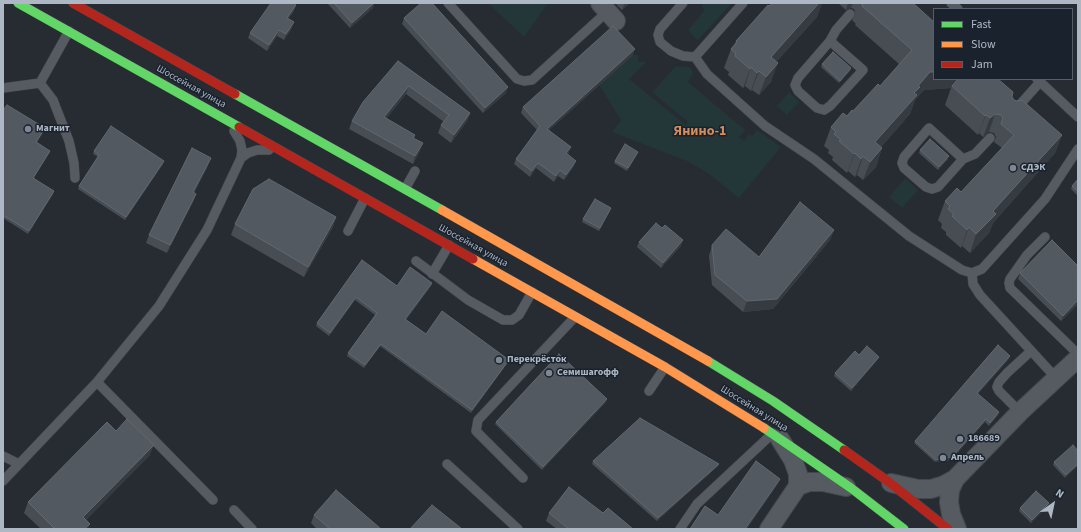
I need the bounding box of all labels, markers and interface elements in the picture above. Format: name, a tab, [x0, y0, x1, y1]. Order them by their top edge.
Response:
legend	[933, 8, 1073, 80]
text: Fast	[971, 16, 991, 33]
text: Slow	[971, 36, 996, 53]
text: Jam	[971, 56, 993, 73]
street label: Шоссейная улица	[154, 63, 228, 111]
place label: Магнит	[36, 123, 70, 135]
marker: Магнит	[23, 124, 33, 134]
district label: Янино-1	[674, 124, 726, 140]
place label: СДЭК	[1021, 162, 1045, 174]
marker: СДЭК	[1008, 163, 1018, 173]
street label: Шоссейная улица	[436, 222, 510, 270]
place label: Перекрёсток	[507, 354, 566, 366]
marker: Перекрёсток	[494, 355, 504, 365]
place label: Семишагофф	[557, 367, 619, 379]
marker: Семишагофф	[544, 368, 554, 378]
street label: Шоссейная улица	[718, 383, 790, 435]
place label: 186689	[968, 433, 1000, 445]
marker: 186689	[955, 434, 965, 444]
place label: Апрель	[951, 452, 984, 464]
marker: Апрель	[938, 453, 948, 463]
north arrow	[1033, 484, 1073, 524]
text: N	[1053, 485, 1067, 502]

